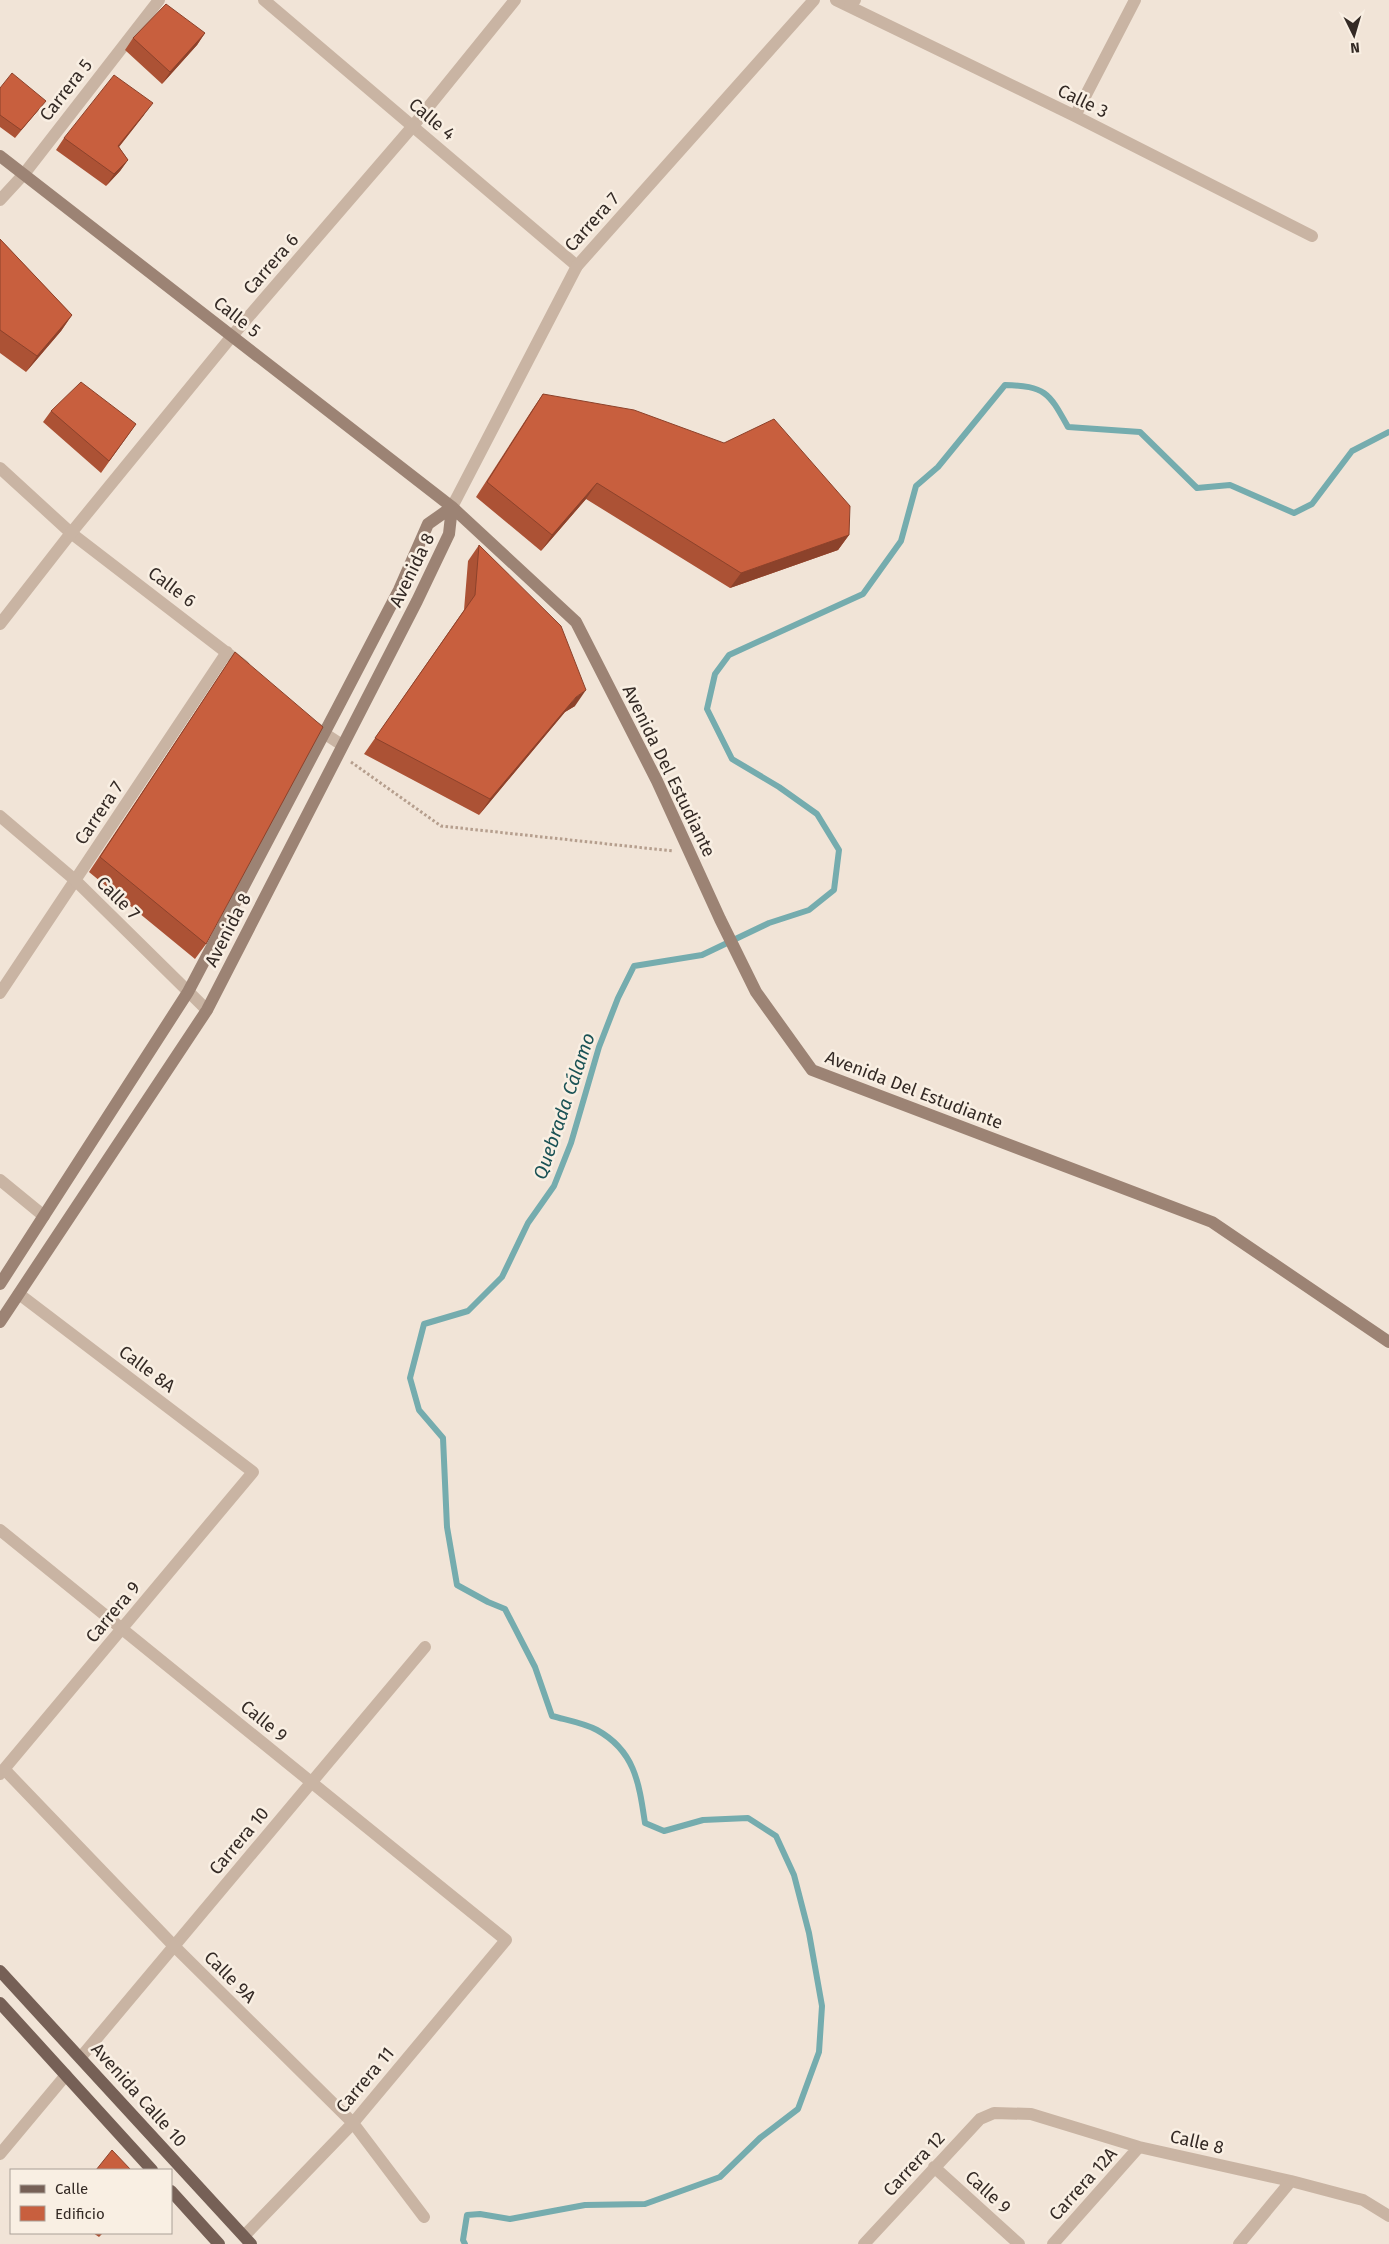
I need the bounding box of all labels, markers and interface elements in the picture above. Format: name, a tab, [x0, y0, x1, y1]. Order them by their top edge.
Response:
north arrow	[1329, 10, 1379, 60]
text: N	[1350, 39, 1360, 56]
street label: Carrera 5	[35, 55, 97, 125]
street label: Calle 3	[1054, 79, 1112, 123]
street label: Calle 4	[404, 93, 460, 145]
street label: Carrera 7	[560, 188, 624, 256]
street label: Carrera 6	[239, 229, 303, 299]
street label: Calle 5	[209, 292, 265, 342]
street label: Avenida 8	[385, 529, 439, 611]
street label: Calle 6	[144, 562, 200, 612]
street label: Avenida Del Estudiante	[618, 681, 720, 861]
street label: Carrera 7	[70, 777, 128, 849]
street label: Calle 7	[92, 872, 144, 924]
street label: Avenida 8	[200, 889, 256, 971]
water label: Quebrada Cálamo	[528, 1030, 600, 1182]
street label: Avenida Del Estudiante	[822, 1046, 1006, 1134]
street label: Calle 8A	[115, 1341, 180, 1398]
street label: Carrera 9	[81, 1577, 145, 1647]
street label: Calle 9	[236, 1695, 292, 1747]
street label: Carrera 10	[204, 1803, 274, 1879]
street label: Calle 9A	[200, 1947, 261, 2008]
street label: Avenida Calle 10	[87, 2038, 191, 2152]
street label: Carrera 11	[331, 2043, 399, 2117]
street label: Calle 8	[1168, 2125, 1226, 2159]
street label: Carrera 12	[879, 2127, 950, 2201]
street label: Carrera 12A	[1044, 2142, 1122, 2225]
street label: Calle 9	[961, 2166, 1015, 2218]
legend	[10, 2169, 172, 2234]
text: Calle	[55, 2180, 88, 2198]
text: Edificio	[55, 2205, 105, 2223]

